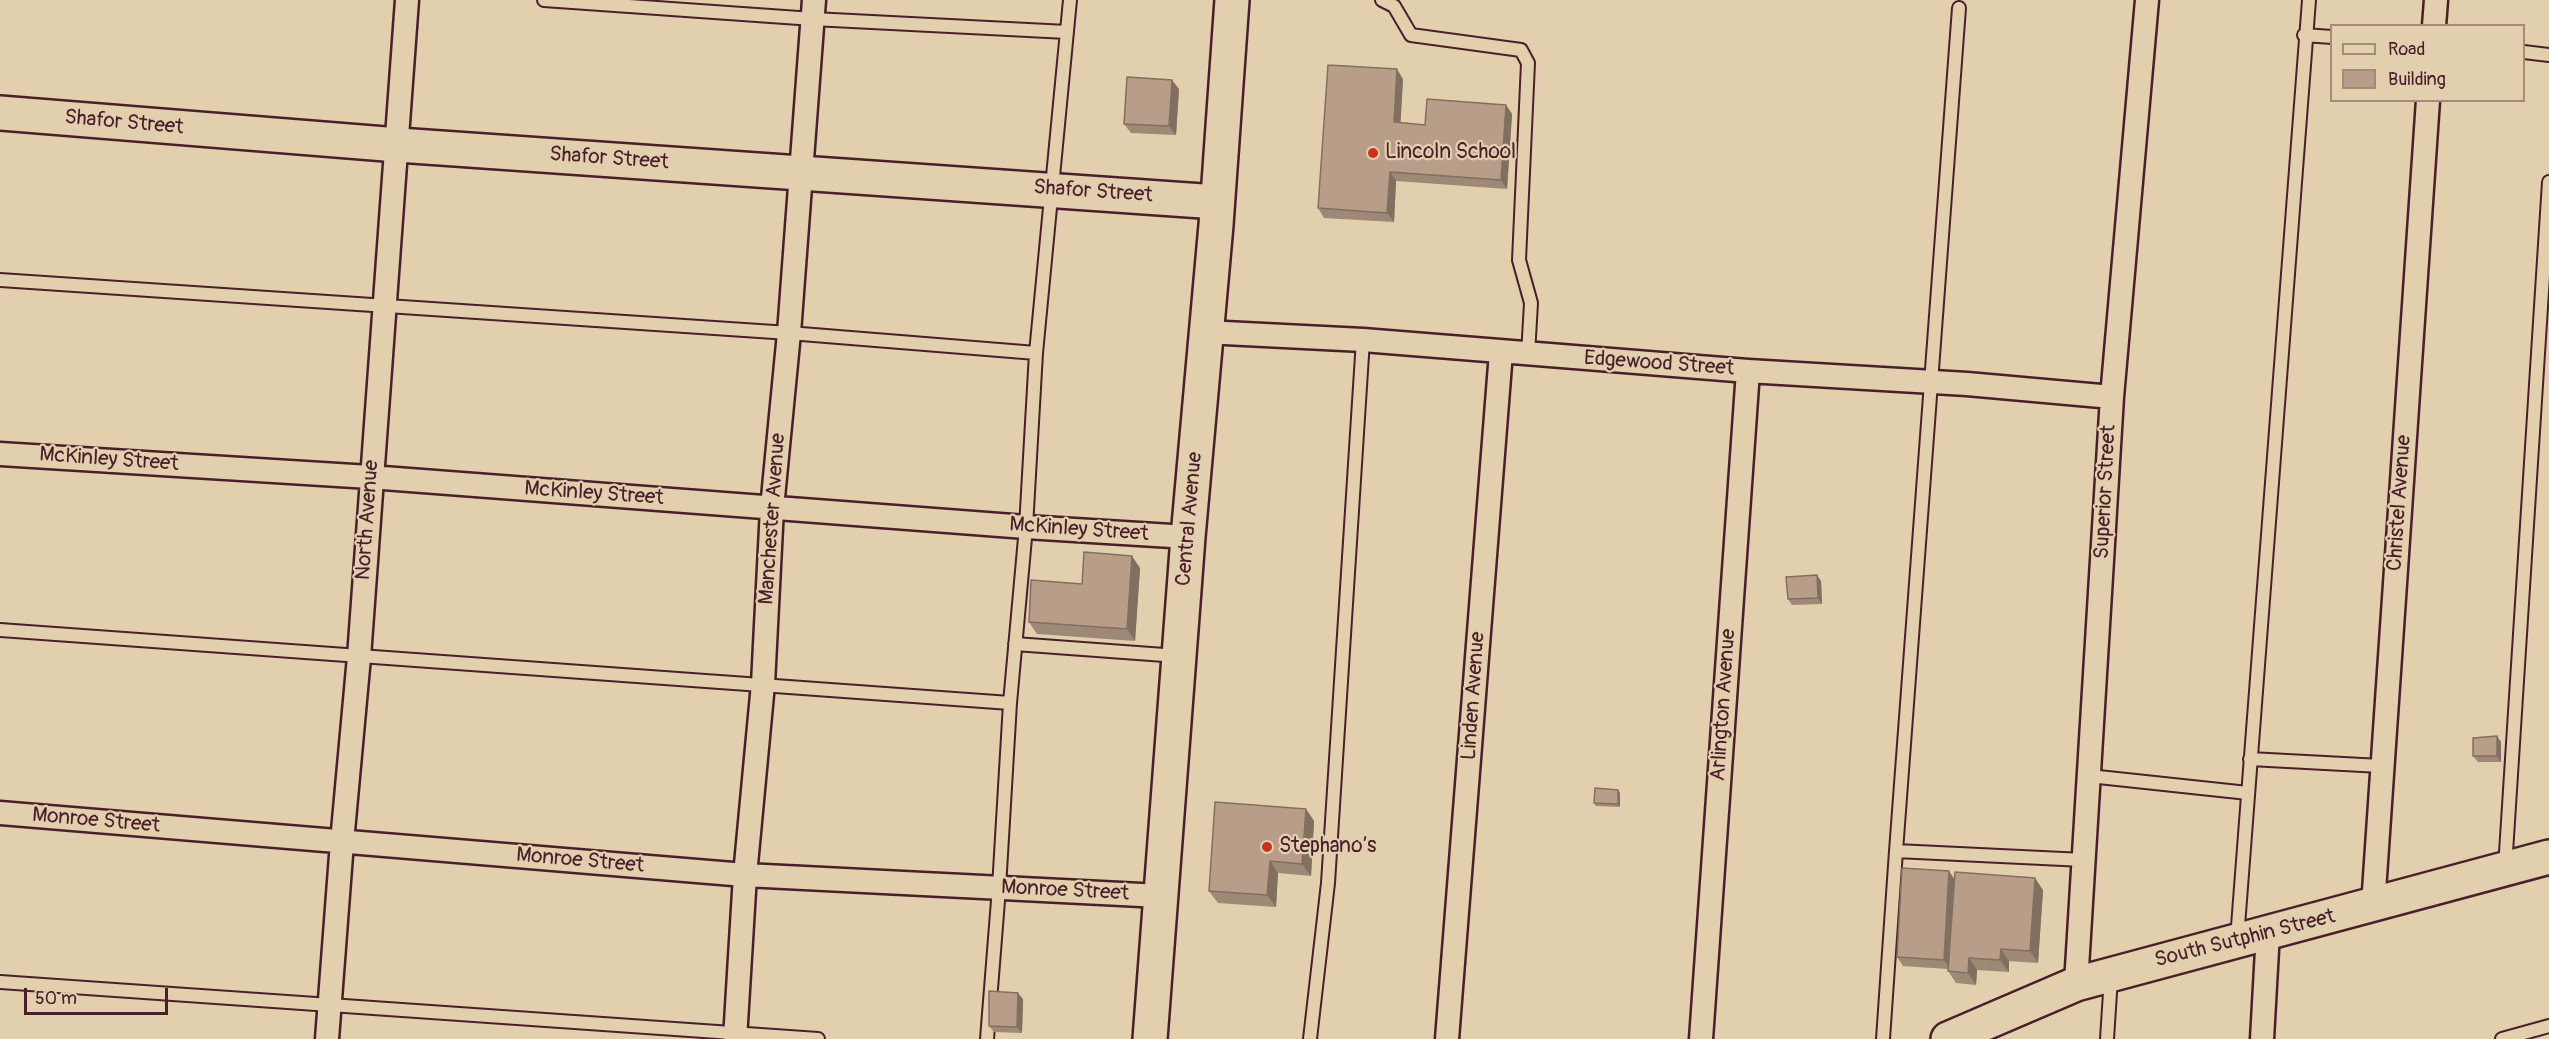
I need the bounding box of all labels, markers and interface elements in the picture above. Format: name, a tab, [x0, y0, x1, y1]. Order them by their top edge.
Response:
legend	[2330, 24, 2525, 102]
text: Road	[2388, 38, 2425, 61]
text: Building	[2388, 68, 2446, 91]
street label: Shafor Street	[63, 105, 185, 141]
place label: Lincoln School	[1385, 140, 1516, 166]
street label: Shafor Street	[549, 142, 669, 176]
marker: Lincoln School	[1366, 146, 1380, 160]
street label: Shafor Street	[1033, 175, 1153, 209]
street label: Edgewood Street	[1583, 346, 1735, 382]
street label: Superior Street	[2090, 424, 2122, 560]
street label: Manchester Avenue	[754, 432, 792, 606]
street label: Christel Avenue	[2383, 434, 2417, 572]
street label: McKinley Street	[38, 443, 180, 477]
street label: Central Avenue	[1172, 451, 1208, 587]
street label: North Avenue	[351, 459, 385, 581]
street label: McKinley Street	[523, 477, 665, 511]
street label: McKinley Street	[1008, 513, 1150, 547]
street label: Arlington Avenue	[1706, 628, 1742, 782]
street label: Linden Avenue	[1457, 631, 1491, 761]
street label: Monroe Street	[31, 803, 161, 839]
place label: Stephano’s	[1279, 834, 1376, 860]
marker: Stephano’s	[1260, 840, 1274, 854]
street label: Monroe Street	[515, 843, 645, 879]
street label: Monroe Street	[1000, 875, 1130, 907]
street label: South Sutphin Street	[2152, 904, 2338, 974]
scale bar	[27, 976, 171, 1014]
text: 50 m	[35, 987, 77, 1010]

